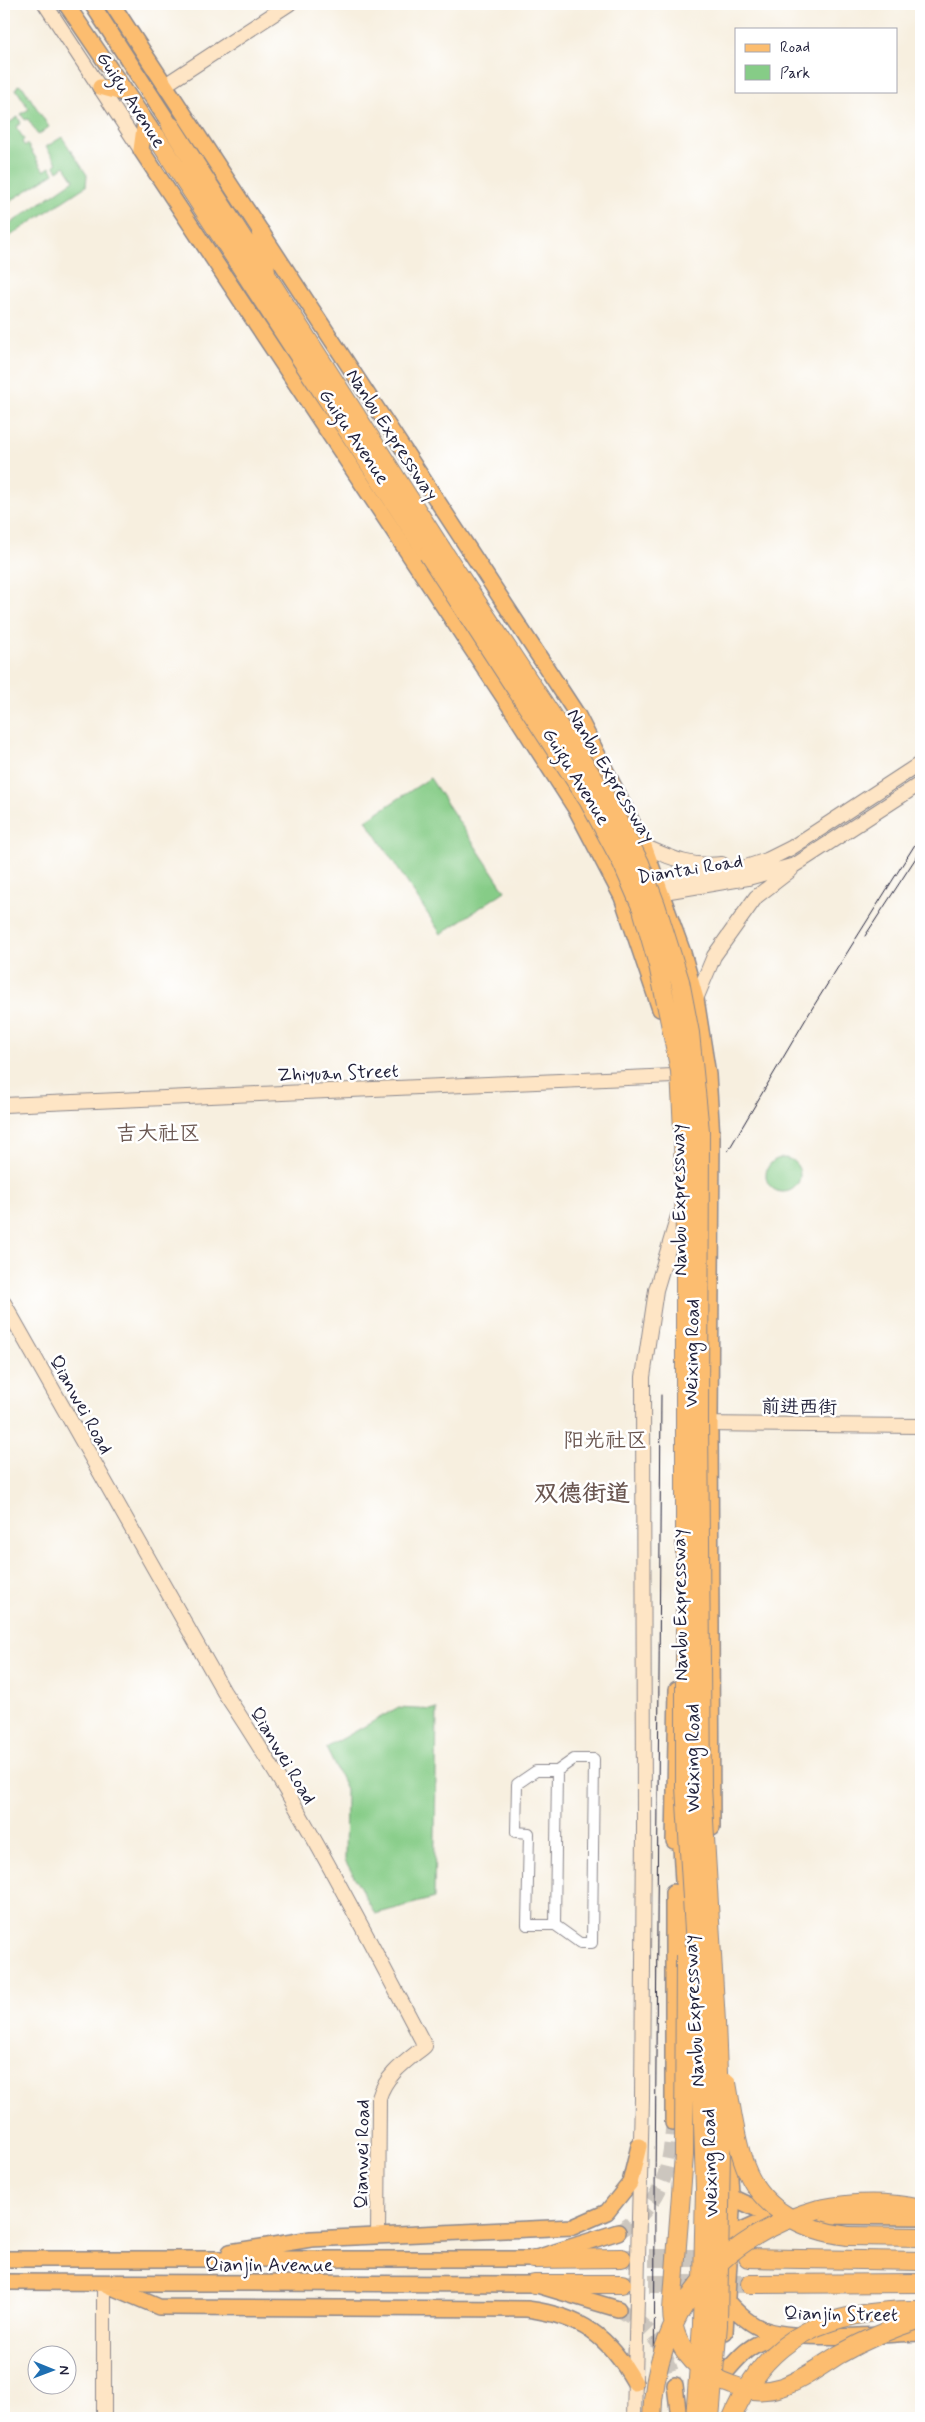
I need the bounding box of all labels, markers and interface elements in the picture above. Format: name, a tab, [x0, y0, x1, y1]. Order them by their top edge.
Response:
legend	[735, 28, 898, 92]
text: Road	[780, 38, 810, 58]
street label: Guigu Avenue	[88, 47, 171, 154]
text: Park	[780, 64, 810, 84]
street label: Nanbu Expressway	[339, 364, 444, 506]
street label: Guigu Avenue	[310, 384, 395, 491]
street label: Nanbu Expressway	[560, 704, 661, 848]
street label: Guigu Avenue	[533, 723, 616, 832]
street label: Diantai Road	[636, 849, 745, 890]
street label: Zhiyuan Street	[277, 1059, 399, 1088]
district label: 吉大社区	[116, 1120, 200, 1148]
street label: Nanbu Expressway	[666, 1124, 694, 1276]
street label: Weixing Road	[679, 1299, 708, 1408]
street label: Qianwei Road	[43, 1351, 118, 1459]
street label: 前进西街	[761, 1394, 837, 1421]
district label: 阳光社区	[563, 1427, 647, 1455]
district label: 双德街道	[534, 1479, 630, 1510]
street label: Nanbu Expressway	[667, 1529, 695, 1681]
street label: Qianwei Road	[244, 1702, 322, 1809]
street label: Weixing Road	[681, 1704, 708, 1812]
street label: Nanbu Expressway	[678, 1934, 712, 2088]
street label: Qianwei Road	[349, 2099, 376, 2209]
street label: Weixing Road	[696, 2108, 727, 2218]
street label: Qianjin Avenue	[205, 2253, 333, 2279]
street label: Qianjin Street	[784, 2301, 898, 2329]
north arrow	[28, 2344, 78, 2394]
text: N	[55, 2365, 73, 2375]

